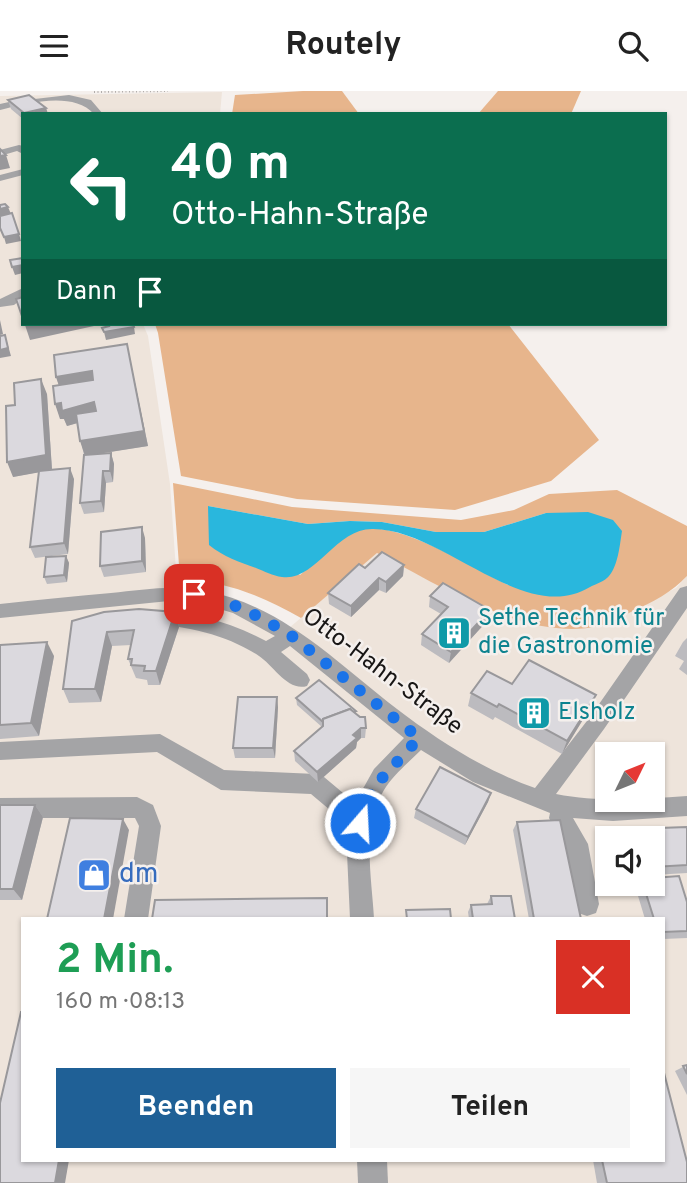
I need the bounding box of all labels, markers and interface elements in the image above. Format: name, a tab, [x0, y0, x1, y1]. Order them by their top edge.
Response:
text: Routely	[286, 26, 401, 66]
icon: menu	[35, 27, 73, 65]
icon: search	[614, 27, 652, 65]
text: 40 m	[171, 135, 290, 197]
icon: left	[56, 140, 147, 231]
text: Otto-Hahn-Straße	[171, 196, 429, 236]
icon: arrive	[131, 273, 169, 311]
text: Dann	[56, 276, 117, 309]
pin	[164, 564, 224, 624]
icon: arrive	[175, 575, 213, 613]
street label: Otto-Hahn-Straße	[296, 602, 468, 742]
place label: Sethe Technik für die Gastronomie	[478, 604, 665, 662]
building icon: Sethe Technik für die Gastronomie	[435, 614, 473, 652]
building icon: Elsholz	[515, 694, 553, 732]
place label: Elsholz	[558, 698, 636, 728]
north arrow	[595, 742, 665, 812]
map controls	[595, 742, 665, 896]
position arrow	[323, 786, 397, 860]
button: sound	[595, 826, 665, 896]
shop icon: dm	[75, 856, 113, 894]
place label: dm	[119, 857, 158, 893]
text: 2 Min.	[56, 935, 173, 988]
button: close	[556, 940, 630, 1014]
text: 160 m · 08:13	[56, 988, 185, 1017]
button: Beenden	[56, 1068, 336, 1148]
button: Teilen	[350, 1068, 630, 1148]

